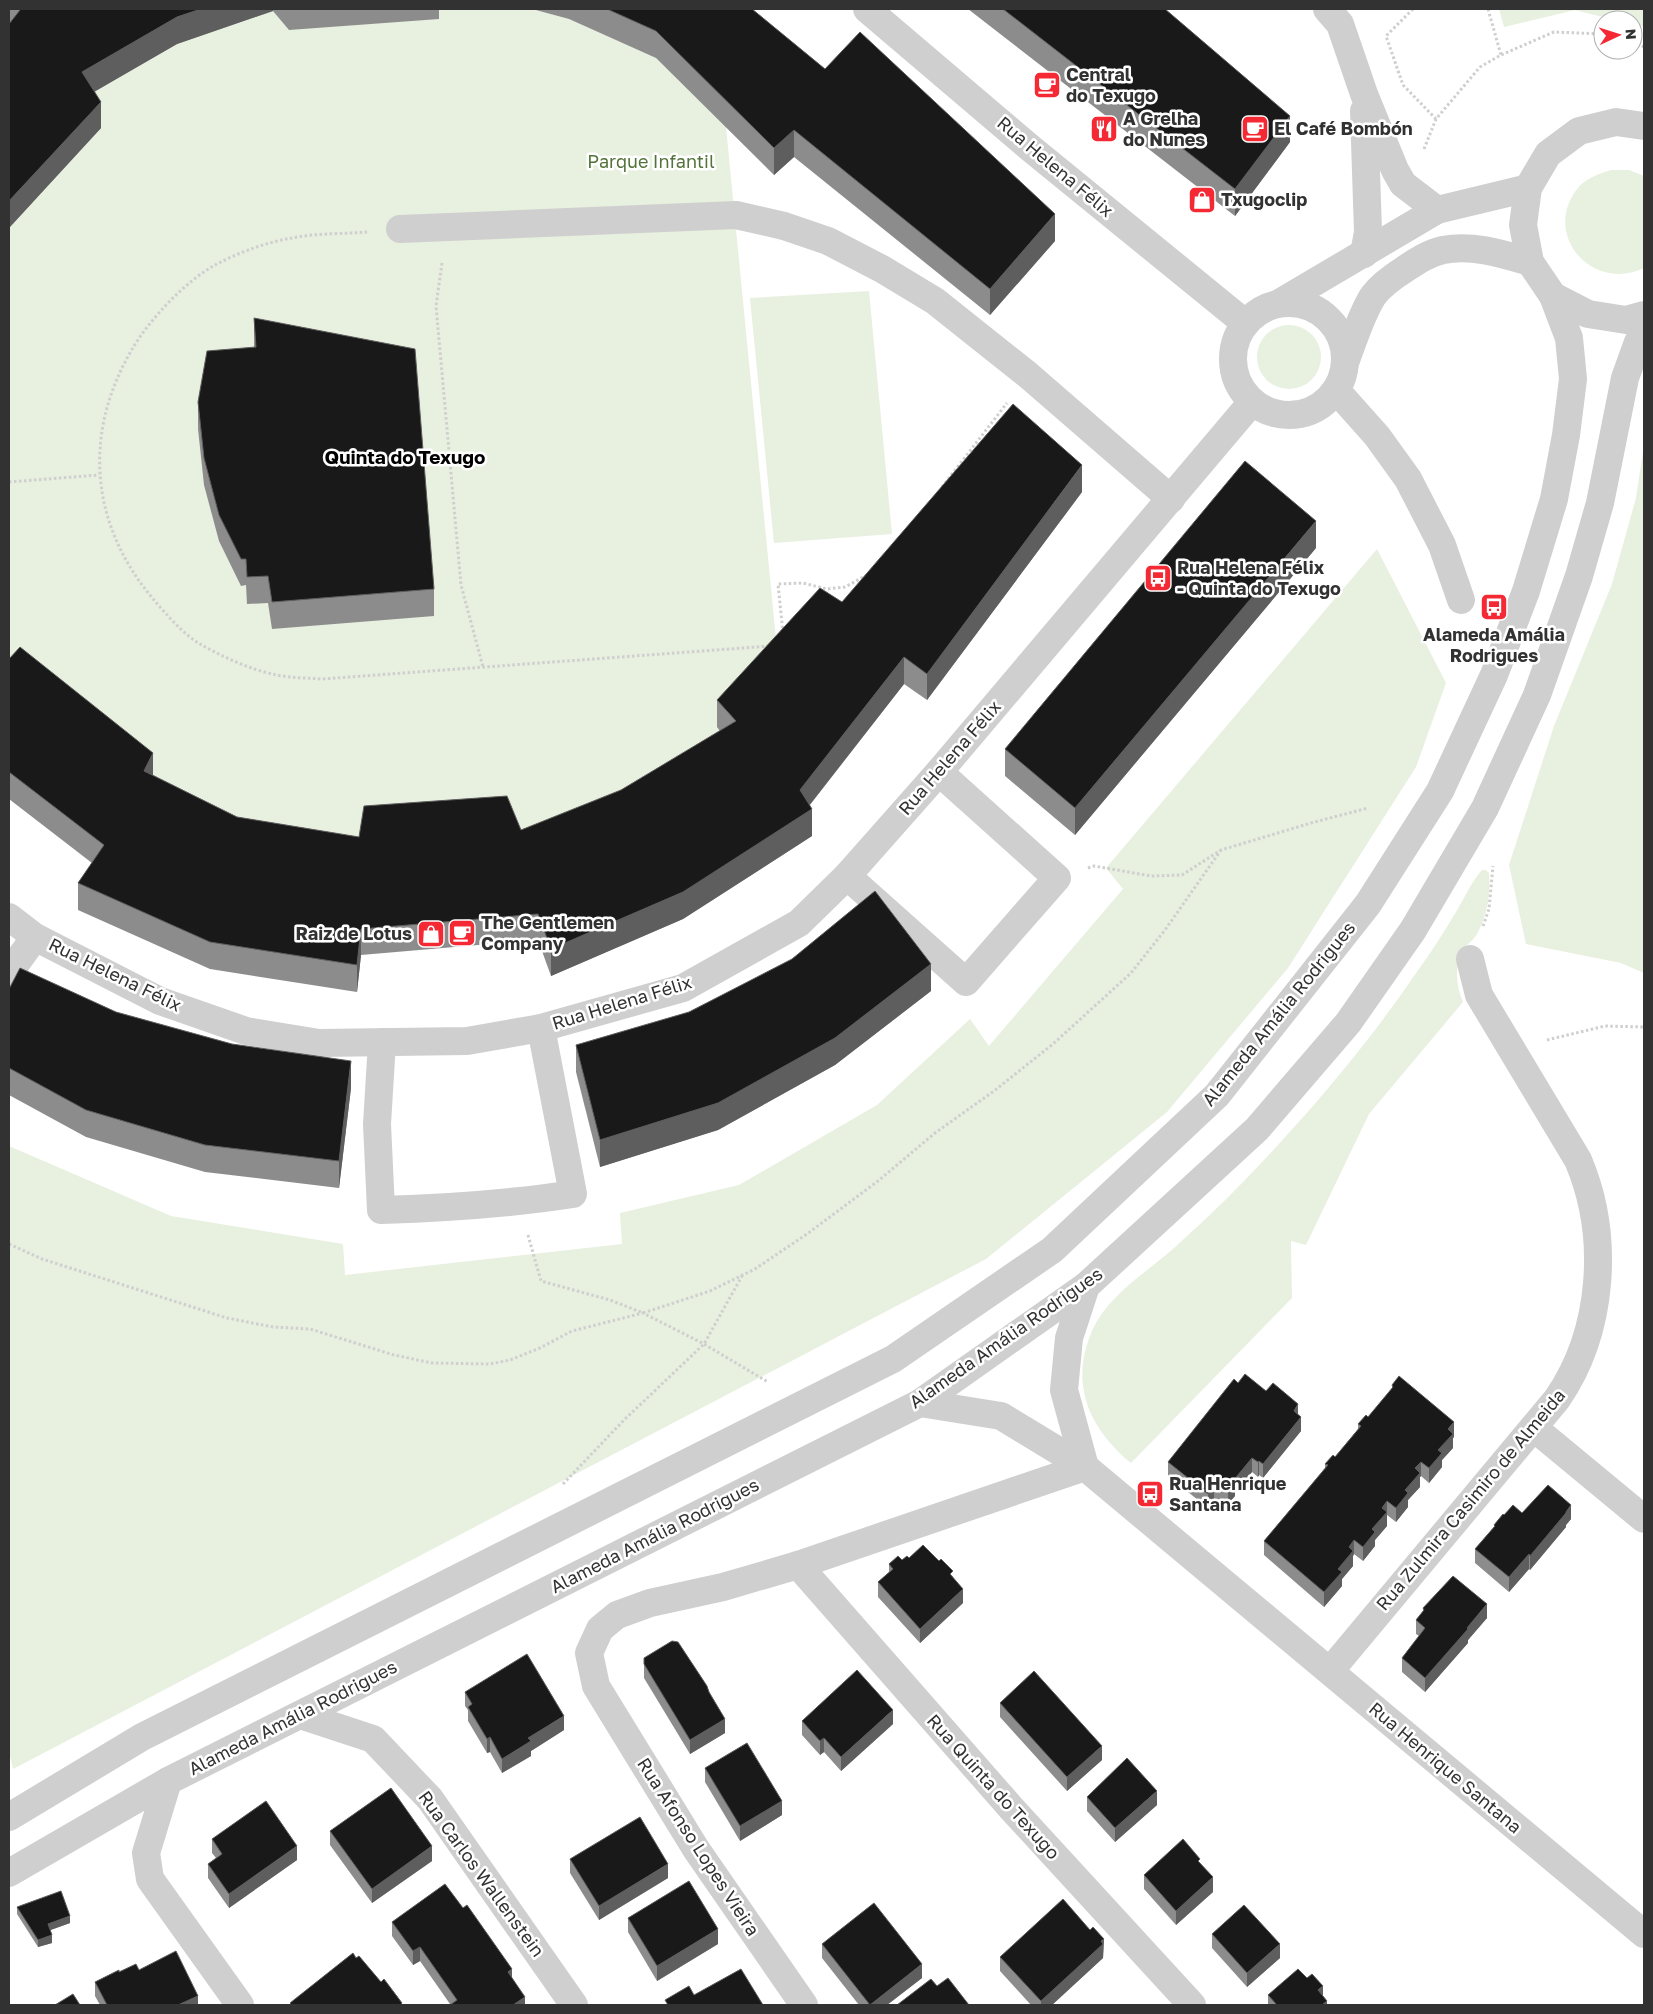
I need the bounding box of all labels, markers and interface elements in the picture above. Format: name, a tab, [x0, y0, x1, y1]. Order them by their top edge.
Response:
north arrow	[1593, 10, 1643, 60]
text: N	[1623, 28, 1640, 40]
place label: Central do Texugo	[1066, 63, 1156, 106]
cafe icon: Central do Texugo	[1032, 70, 1062, 100]
place label: A Grelha do Nunes	[1123, 107, 1205, 150]
street label: Rua Helena Félix	[993, 111, 1118, 221]
restaurant icon: A Grelha do Nunes	[1089, 114, 1119, 144]
cafe icon: El Café Bombón	[1240, 114, 1270, 144]
place label: El Café Bombón	[1274, 117, 1413, 139]
park label: Parque Infantil	[587, 150, 715, 172]
shop icon: Txugoclip	[1187, 185, 1217, 215]
place label: Txugoclip	[1221, 188, 1307, 210]
district label: Quinta do Texugo	[325, 445, 485, 468]
place label: Rua Helena Félix - Quinta do Texugo	[1177, 556, 1341, 599]
bus stop icon: Rua Helena Félix - Quinta do Texugo	[1143, 563, 1173, 593]
bus stop icon: Alameda Amália Rodrigues	[1479, 592, 1509, 622]
place label: Alameda Amália Rodrigues	[1423, 623, 1565, 666]
street label: Rua Helena Félix	[893, 695, 1005, 819]
place label: The Gentlemen Company	[481, 911, 615, 954]
street label: Alameda Amália Rodrigues	[1197, 917, 1359, 1110]
cafe icon: The Gentlemen Company	[447, 918, 477, 948]
shop icon: Raiz de Lotus	[416, 919, 446, 949]
place label: Raiz de Lotus	[296, 922, 412, 944]
street label: Rua Helena Félix	[46, 932, 185, 1016]
street label: Rua Helena Félix	[549, 970, 694, 1034]
street label: Alameda Amália Rodrigues	[905, 1262, 1106, 1412]
street label: Rua Zulmira Casimiro de Almeida	[1371, 1384, 1569, 1615]
place label: Rua Henrique Santana	[1169, 1472, 1287, 1515]
street label: Alameda Amália Rodrigues	[547, 1473, 762, 1597]
bus stop icon: Rua Henrique Santana	[1135, 1479, 1165, 1509]
street label: Alameda Amália Rodrigues	[185, 1655, 400, 1779]
street label: Rua Henrique Santana	[1365, 1697, 1526, 1838]
street label: Rua Quinta do Texugo	[923, 1709, 1065, 1864]
street label: Rua Afonso Lopes Vieira	[633, 1753, 765, 1940]
street label: Rua Carlos Wallenstein	[414, 1786, 549, 1961]

